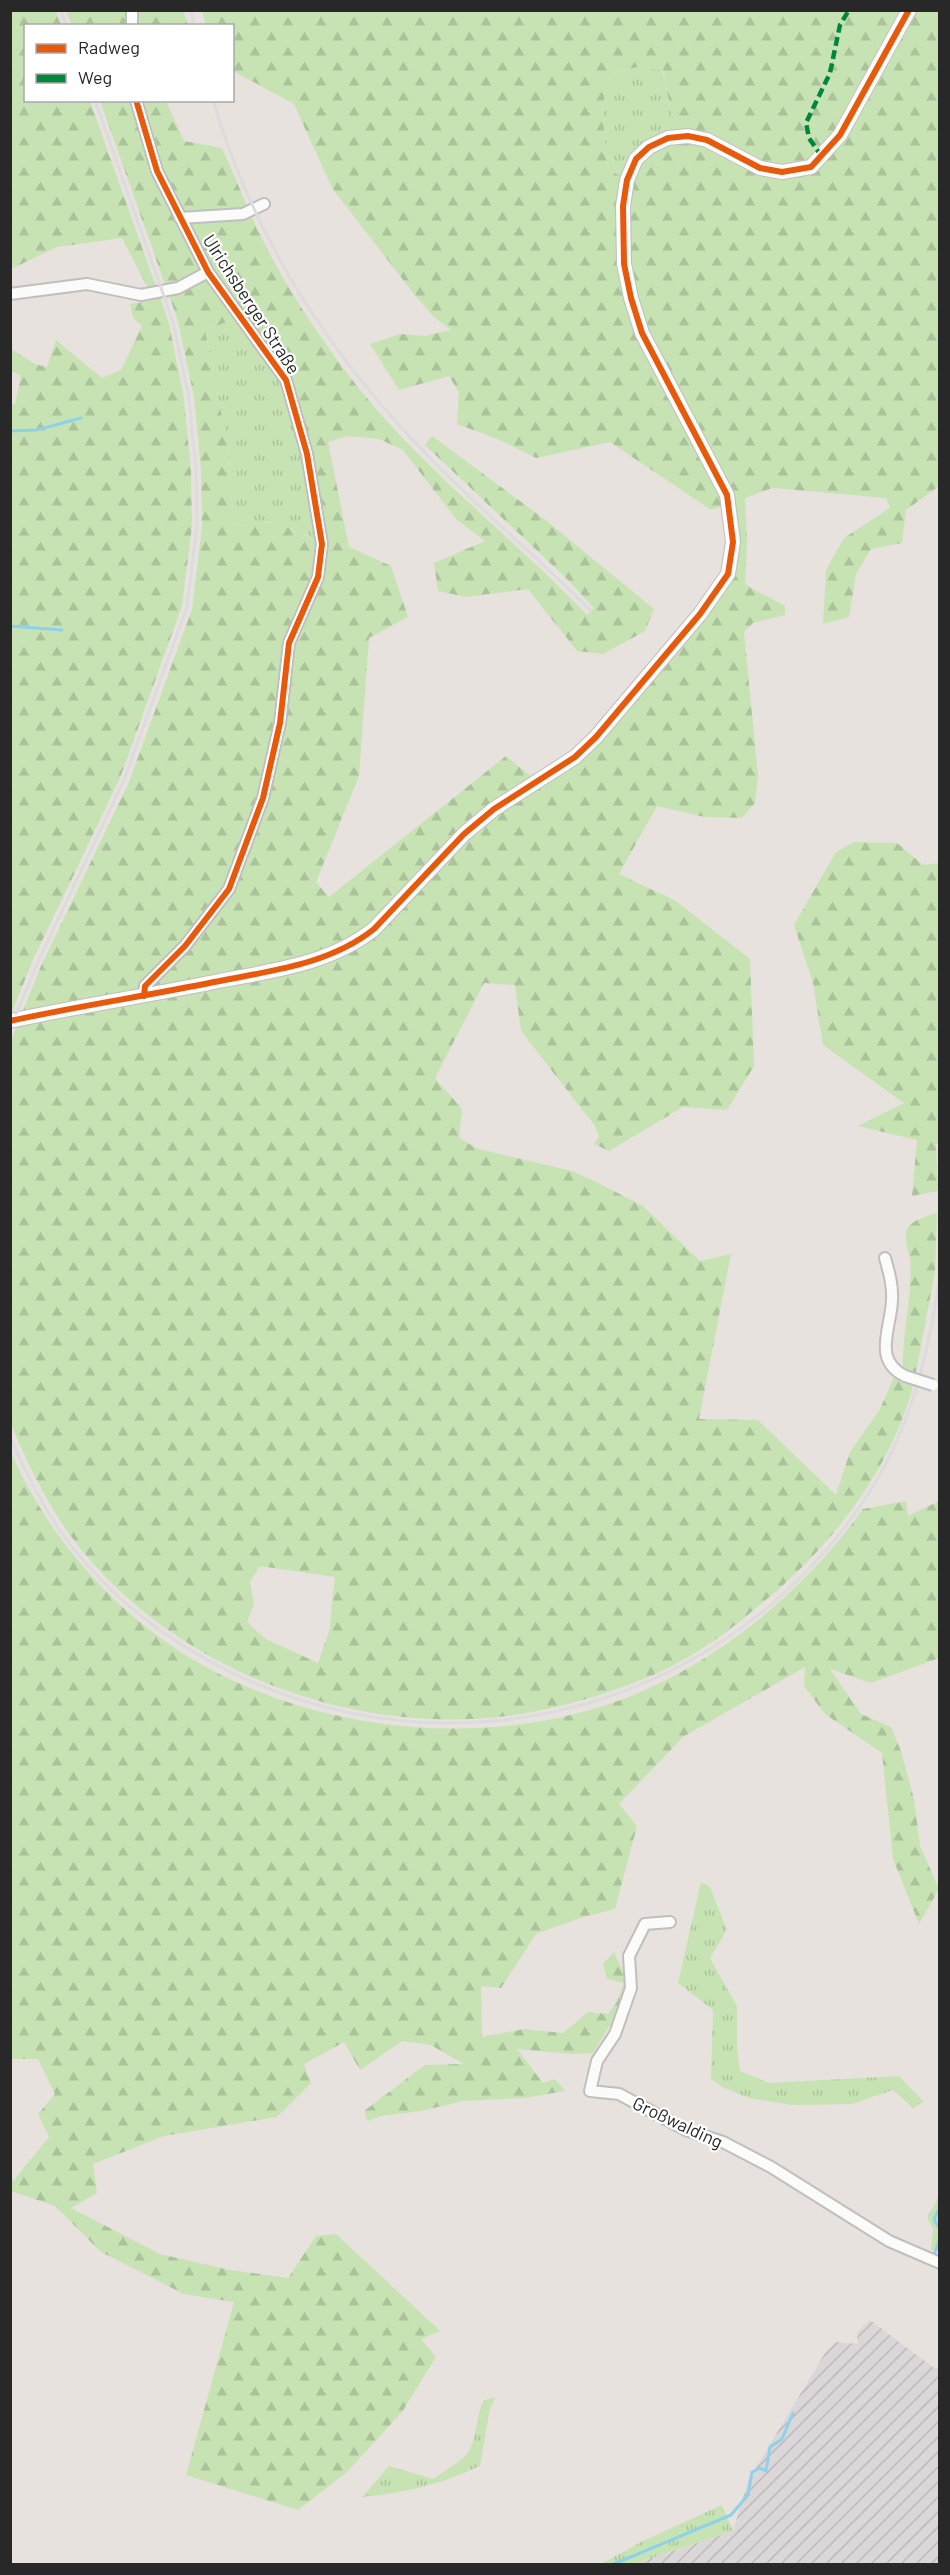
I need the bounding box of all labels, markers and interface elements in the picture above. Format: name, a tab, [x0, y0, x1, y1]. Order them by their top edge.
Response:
legend	[24, 24, 234, 102]
text: Radweg	[78, 36, 140, 58]
text: Weg	[78, 66, 112, 88]
street label: Ulrichsberger Straße	[199, 230, 305, 378]
street label: Großwalding	[629, 2092, 727, 2152]

